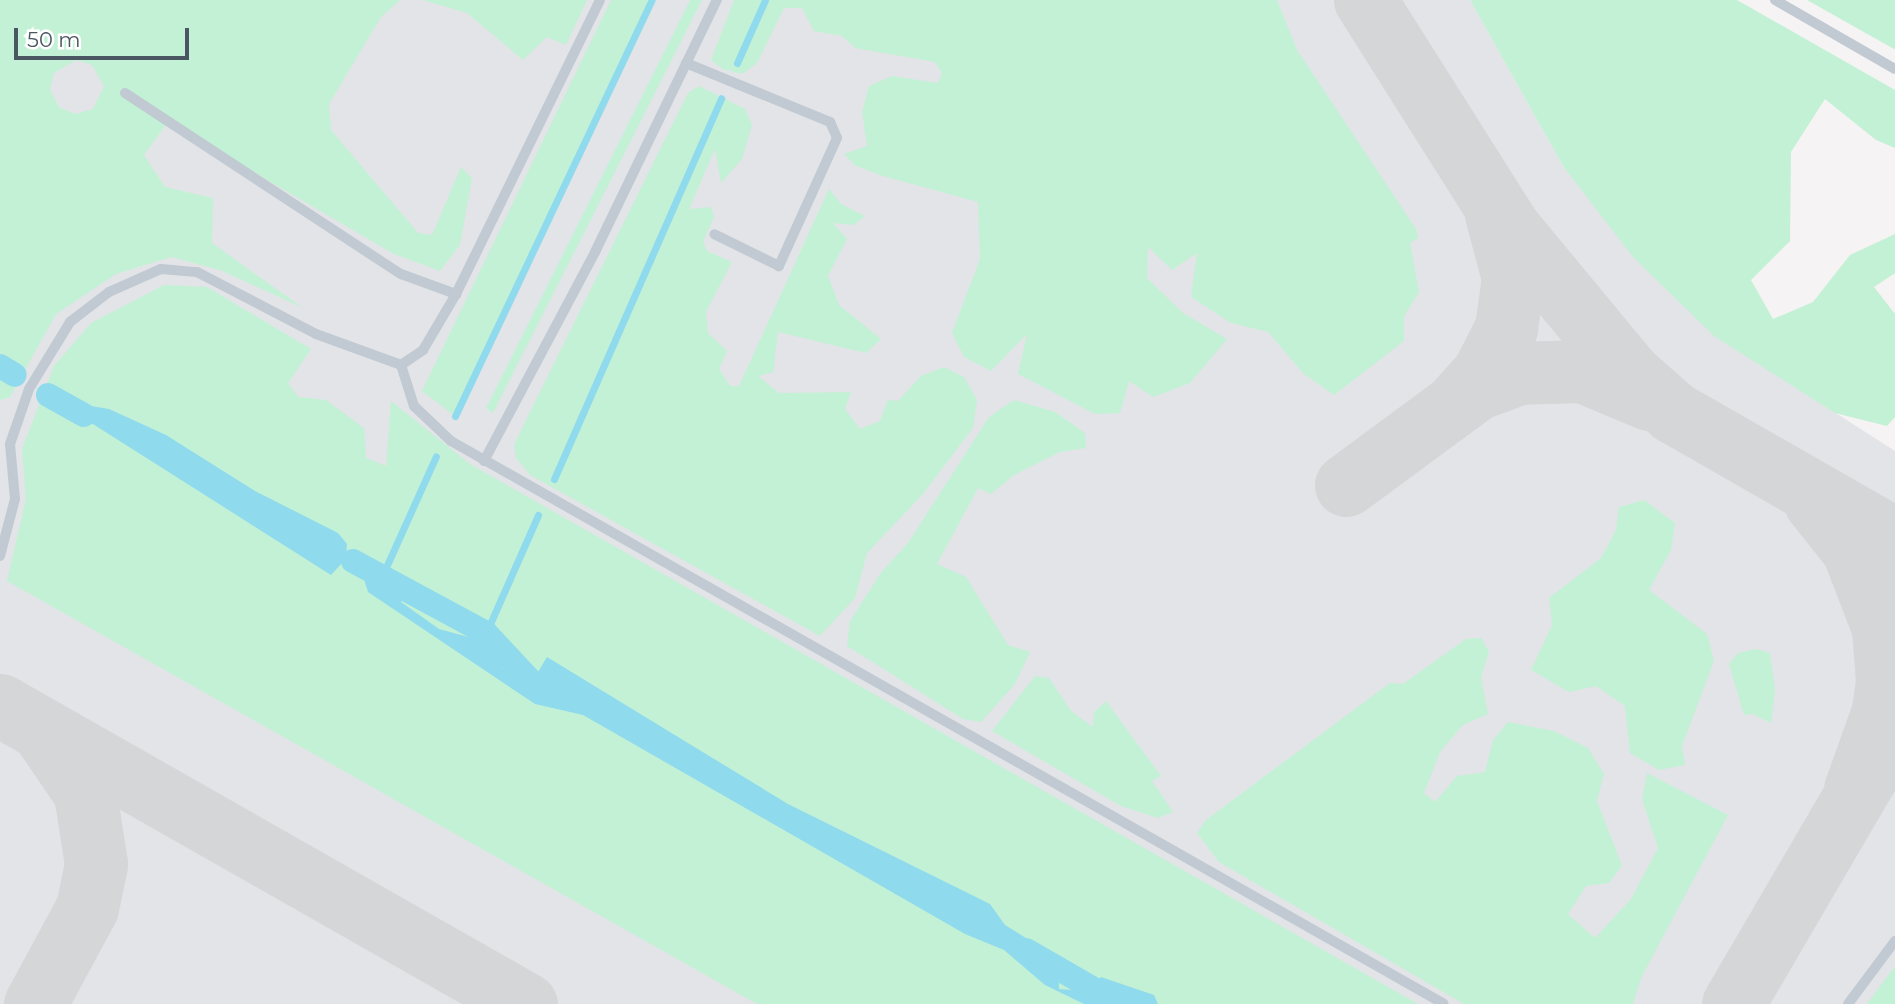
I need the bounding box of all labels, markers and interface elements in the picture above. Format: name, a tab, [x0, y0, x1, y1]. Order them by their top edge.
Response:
scale bar	[18, 14, 192, 58]
text: 50 m	[27, 27, 81, 52]

